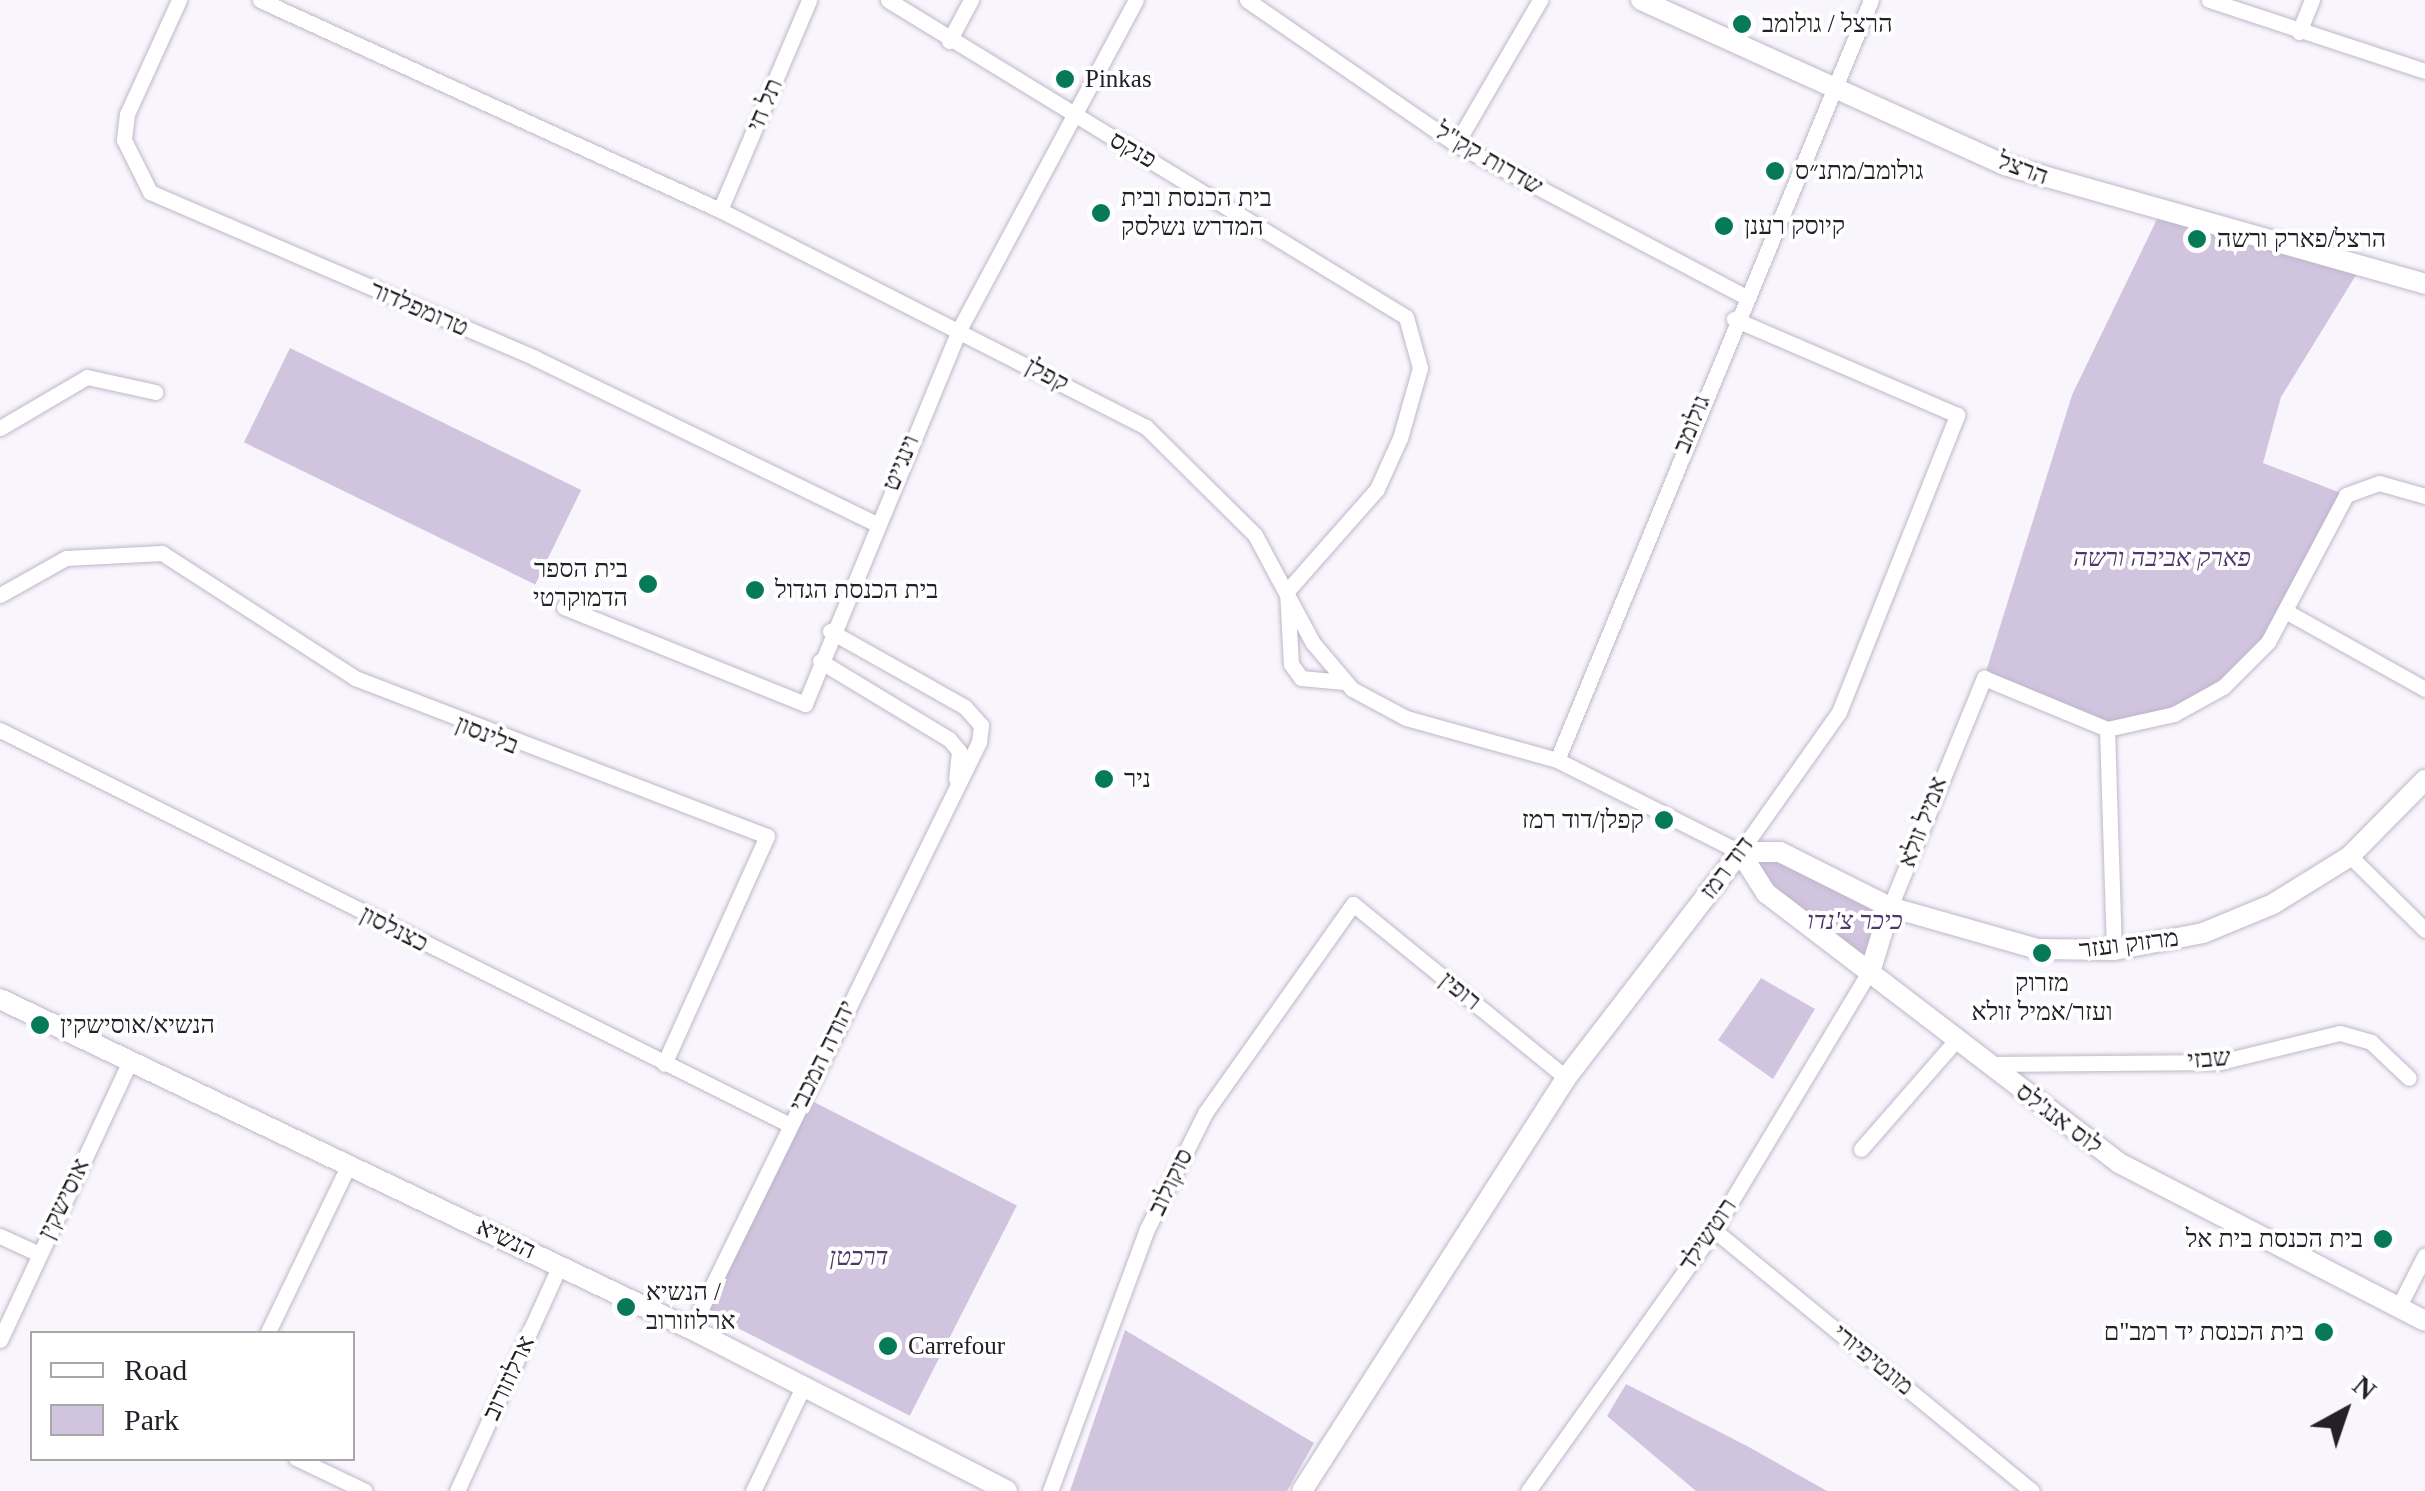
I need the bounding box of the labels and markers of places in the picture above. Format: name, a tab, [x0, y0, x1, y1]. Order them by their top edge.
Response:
place label: הרצל / גולומב	[1762, 9, 1893, 39]
marker: הרצל / גולומב	[1731, 13, 1753, 35]
place label: Pinkas	[1085, 64, 1152, 94]
marker: Pinkas	[1054, 68, 1076, 90]
place label: גולומב/מתנ״ס	[1795, 156, 1923, 186]
marker: גולומב/מתנ״ס	[1764, 160, 1786, 182]
place label: בית הכנסת ובית המדרש נשלסק	[1121, 184, 1272, 243]
marker: בית הכנסת ובית המדרש נשלסק	[1090, 202, 1112, 224]
place label: קיוסק רענן	[1744, 211, 1845, 241]
marker: קיוסק רענן	[1713, 215, 1735, 237]
place label: הרצל/פארק ורשה	[2217, 224, 2386, 254]
marker: הרצל/פארק ורשה	[2186, 228, 2208, 250]
place label: בית הספר הדמוקרטי	[533, 555, 628, 614]
marker: בית הספר הדמוקרטי	[637, 573, 659, 595]
place label: בית הכנסת הגדול	[775, 575, 938, 605]
marker: בית הכנסת הגדול	[744, 579, 766, 601]
place label: ניר	[1124, 764, 1151, 794]
marker: ניר	[1093, 768, 1115, 790]
place label: קפלן/דוד רמז	[1522, 805, 1644, 835]
marker: קפלן/דוד רמז	[1653, 809, 1675, 831]
marker: מזרוק ועזר/אמיל זולא	[2031, 942, 2053, 964]
place label: מזרוק ועזר/אמיל זולא	[1971, 969, 2113, 1028]
place label: הנשיא/אוסישקין	[60, 1010, 215, 1040]
marker: הנשיא/אוסישקין	[29, 1014, 51, 1036]
place label: בית הכנסת בית אל	[2186, 1224, 2363, 1254]
marker: בית הכנסת בית אל	[2372, 1228, 2394, 1250]
place label: הנשיא / ארלוזורוב	[646, 1278, 735, 1337]
marker: הנשיא / ארלוזורוב	[615, 1296, 637, 1318]
place label: בית הכנסת יד רמב"ם	[2104, 1317, 2304, 1347]
marker: בית הכנסת יד רמב"ם	[2313, 1321, 2335, 1343]
place label: Carrefour	[908, 1331, 1005, 1361]
marker: Carrefour	[877, 1335, 899, 1357]

